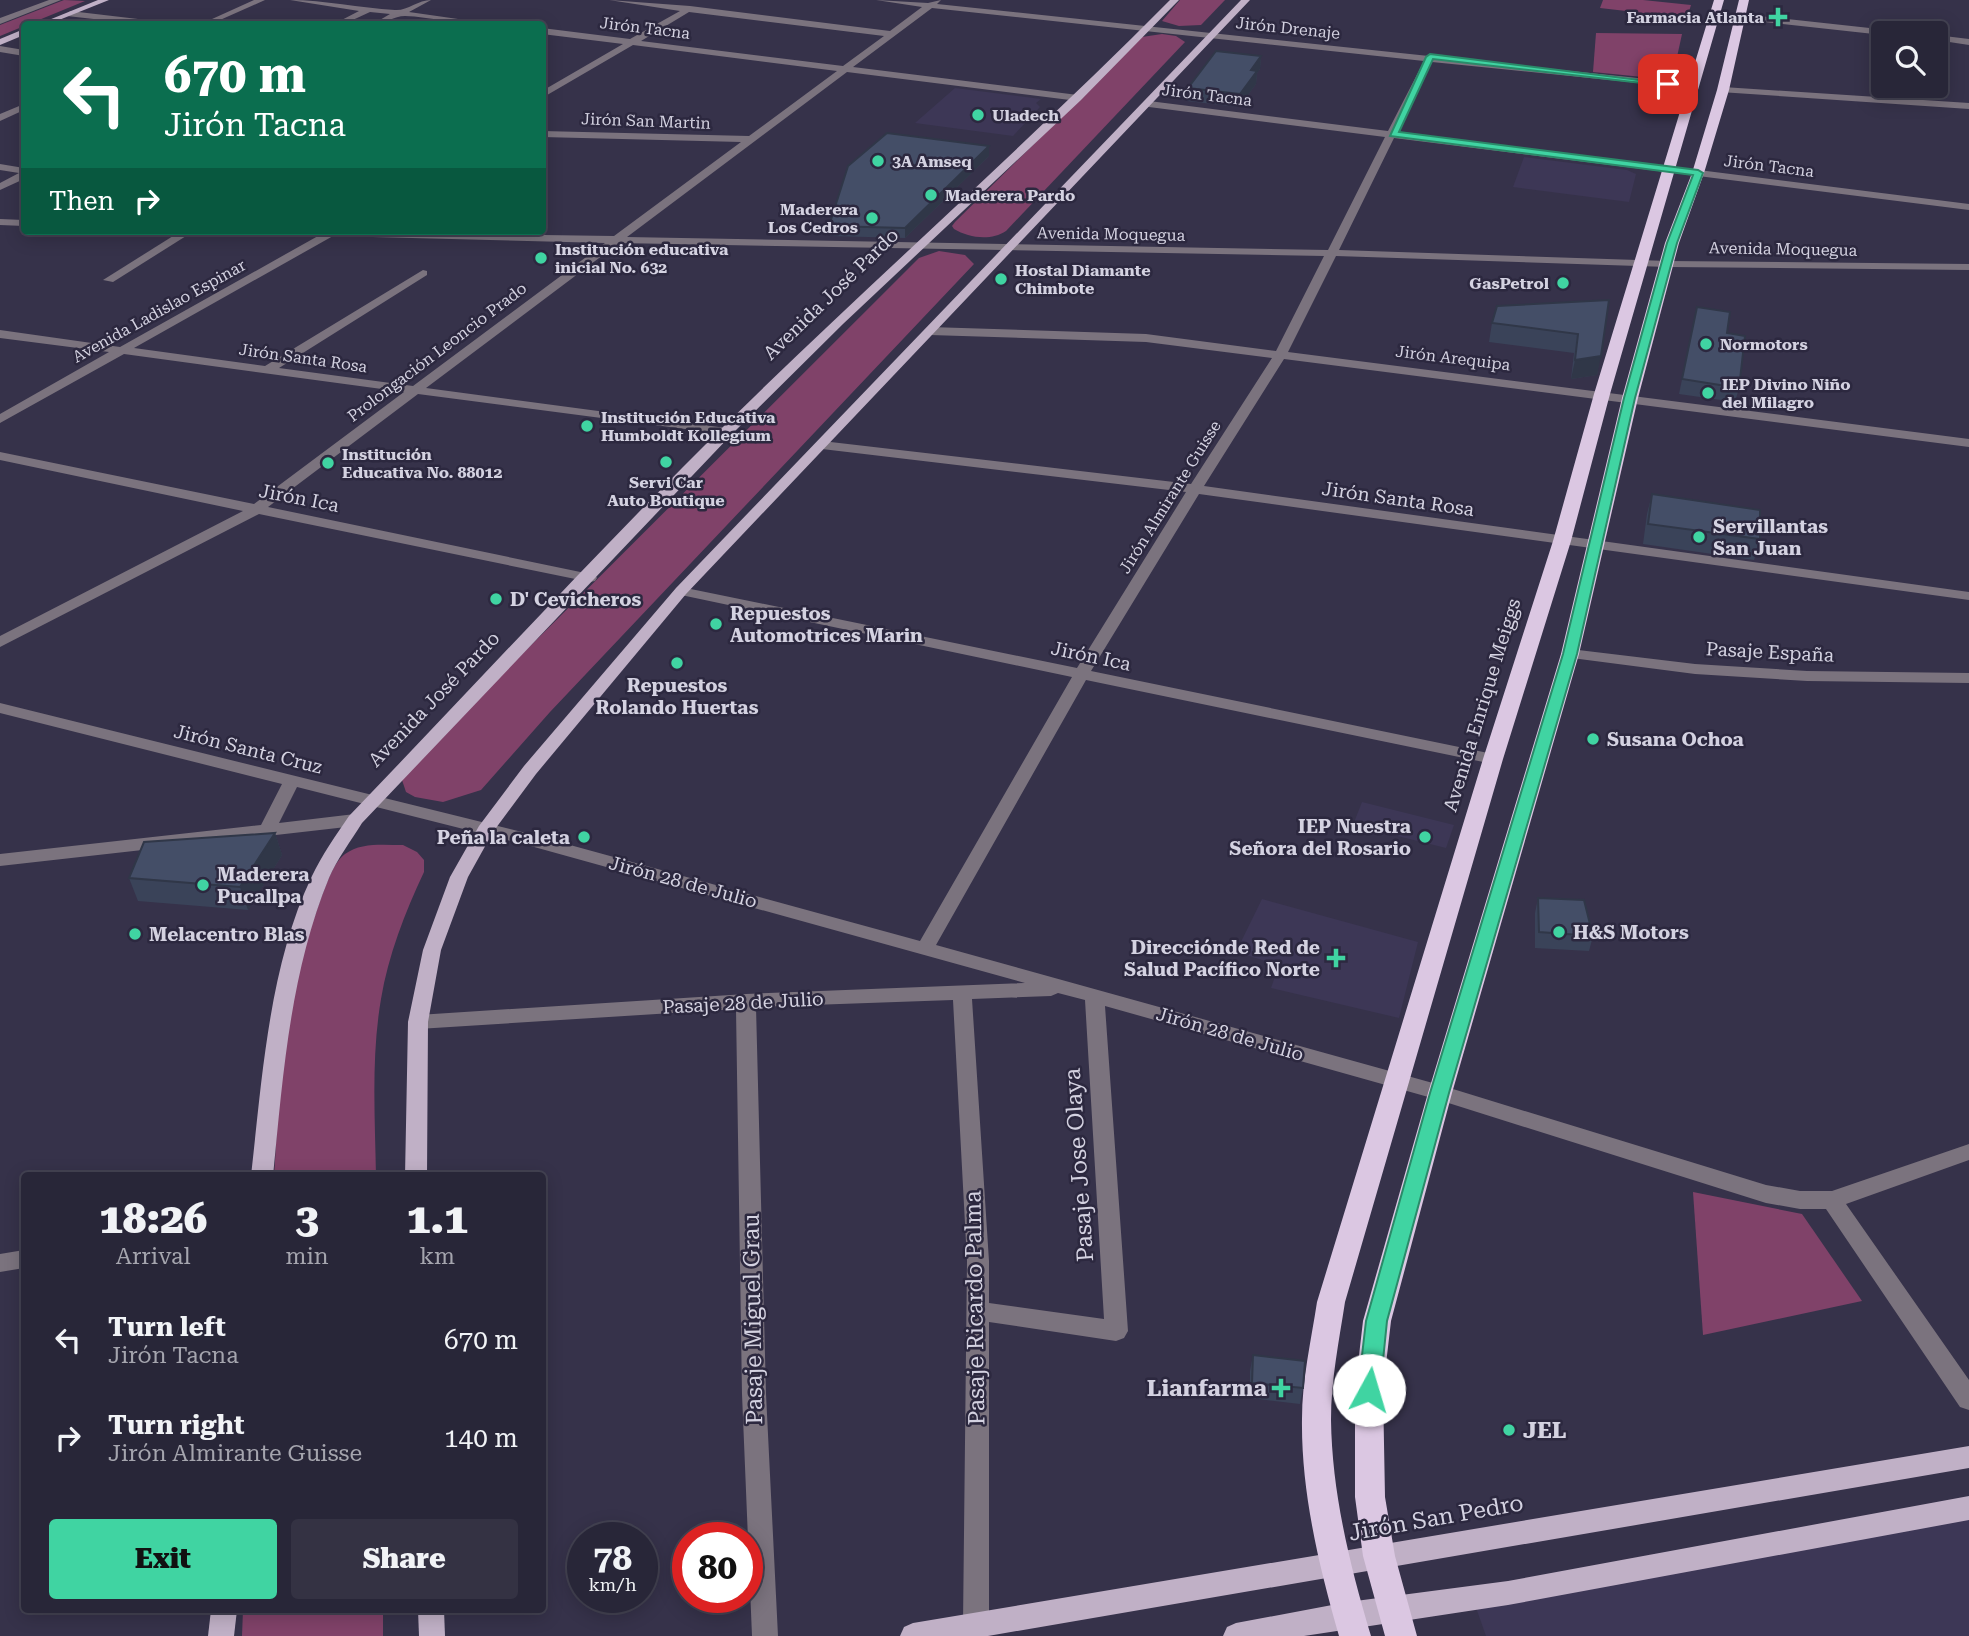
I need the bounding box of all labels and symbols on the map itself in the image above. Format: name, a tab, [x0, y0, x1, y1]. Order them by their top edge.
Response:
place label: Farmacia Atlanta	[1626, 8, 1765, 27]
marker: Farmacia Atlanta	[1770, 9, 1786, 25]
street label: Jirón Tacna	[599, 13, 692, 43]
street label: Jirón Drenaje	[1235, 13, 1341, 43]
pin	[1638, 54, 1698, 114]
street label: Jirón Tacna	[1161, 80, 1254, 110]
place label: Uladech	[992, 106, 1059, 125]
marker: Uladech	[970, 107, 986, 123]
street label: Jirón San Martin	[581, 109, 711, 133]
street label: Jirón Tacna	[1723, 151, 1816, 181]
place label: 3A Amseq	[892, 152, 972, 171]
marker: 3A Amseq	[870, 153, 886, 169]
place label: Maderera Pardo	[945, 186, 1075, 205]
marker: Maderera Pardo	[923, 187, 939, 203]
place label: Maderera Los Cedros	[768, 200, 859, 237]
marker: Maderera Los Cedros	[864, 210, 880, 226]
street label: Avenida Moquegua	[1037, 223, 1186, 245]
street label: Avenida José Pardo	[759, 224, 903, 364]
street label: Avenida Moquegua	[1709, 238, 1858, 260]
place label: Institución educativa inicial No. 632	[555, 240, 729, 277]
marker: Institución educativa inicial No. 632	[533, 250, 549, 266]
street label: Avenida Ladislao Espinar	[69, 255, 249, 367]
place label: Hostal Diamante Chimbote	[1015, 261, 1151, 298]
marker: Hostal Diamante Chimbote	[993, 271, 1009, 287]
place label: GasPetrol	[1469, 274, 1550, 293]
marker: GasPetrol	[1555, 275, 1571, 291]
street label: Prolongación Leoncio Prado	[344, 278, 531, 426]
place label: Normotors	[1720, 335, 1808, 354]
marker: Normotors	[1698, 336, 1714, 352]
street label: Jirón Santa Rosa	[238, 340, 369, 376]
street label: Jirón Arequipa	[1395, 342, 1512, 375]
place label: IEP Divino Niño del Milagro	[1722, 375, 1851, 412]
marker: IEP Divino Niño del Milagro	[1700, 385, 1716, 401]
place label: Institución Educativa Humboldt Kollegium	[601, 408, 776, 445]
street label: Jirón Almirante Guisse	[1115, 417, 1225, 577]
marker: Institución Educativa Humboldt Kollegium	[579, 418, 595, 434]
place label: Institución Educativa No. 88012	[342, 445, 502, 482]
marker: Servi Car Auto Boutique	[658, 454, 674, 470]
marker: Institución Educativa No. 88012	[320, 455, 336, 471]
place label: Servi Car Auto Boutique	[607, 473, 725, 510]
street label: Jirón Santa Rosa	[1320, 477, 1476, 521]
street label: Jirón Ica	[257, 479, 342, 517]
place label: Servillantas San Juan	[1713, 515, 1828, 560]
marker: Servillantas San Juan	[1691, 529, 1707, 545]
place label: D' Cevicheros	[510, 588, 641, 611]
marker: D' Cevicheros	[488, 591, 504, 607]
street label: Avenida Enrique Meiggs	[1439, 596, 1525, 814]
place label: Repuestos Automotrices Marin	[730, 602, 923, 647]
marker: Repuestos Automotrices Marin	[708, 616, 724, 632]
street label: Avenida José Pardo	[364, 627, 504, 771]
street label: Jirón Ica	[1049, 636, 1134, 676]
street label: Pasaje España	[1705, 637, 1835, 667]
marker: Repuestos Rolando Huertas	[669, 655, 685, 671]
place label: Repuestos Rolando Huertas	[596, 674, 759, 719]
street label: Jirón Santa Cruz	[171, 719, 325, 779]
place label: Susana Ochoa	[1607, 728, 1744, 751]
marker: Susana Ochoa	[1585, 731, 1601, 747]
place label: IEP Nuestra Señora del Rosario	[1229, 815, 1411, 860]
place label: Peña la caleta	[437, 826, 570, 849]
marker: Peña la caleta	[576, 829, 592, 845]
marker: IEP Nuestra Señora del Rosario	[1417, 829, 1433, 845]
street label: Jirón 28 de Julio	[606, 851, 760, 913]
place label: Maderera Pucallpa	[217, 863, 310, 908]
marker: Maderera Pucallpa	[195, 877, 211, 893]
place label: H&S Motors	[1573, 921, 1689, 944]
place label: Melacentro Blas	[149, 923, 305, 946]
marker: H&S Motors	[1551, 924, 1567, 940]
marker: Melacentro Blas	[127, 926, 143, 942]
place label: Direcciónde Red de Salud Pacífico Norte	[1124, 936, 1320, 981]
marker: Direcciónde Red de Salud Pacífico Norte	[1326, 948, 1346, 968]
street label: Pasaje 28 de Julio	[662, 987, 824, 1019]
street label: Jirón 28 de Julio	[1154, 1002, 1306, 1066]
street label: Pasaje Jose Olaya	[1059, 1067, 1099, 1263]
street label: Pasaje Ricardo Palma	[959, 1190, 991, 1426]
street label: Pasaje Miguel Grau	[738, 1213, 768, 1425]
position arrow	[1332, 1353, 1406, 1427]
place label: Lianfarma	[1147, 1375, 1267, 1402]
marker: Lianfarma	[1273, 1380, 1289, 1396]
place label: JEL	[1523, 1417, 1567, 1444]
marker: JEL	[1501, 1422, 1517, 1438]
street label: Jirón San Pedro	[1346, 1489, 1526, 1547]
speed limit sign: 80	[672, 1522, 763, 1613]

